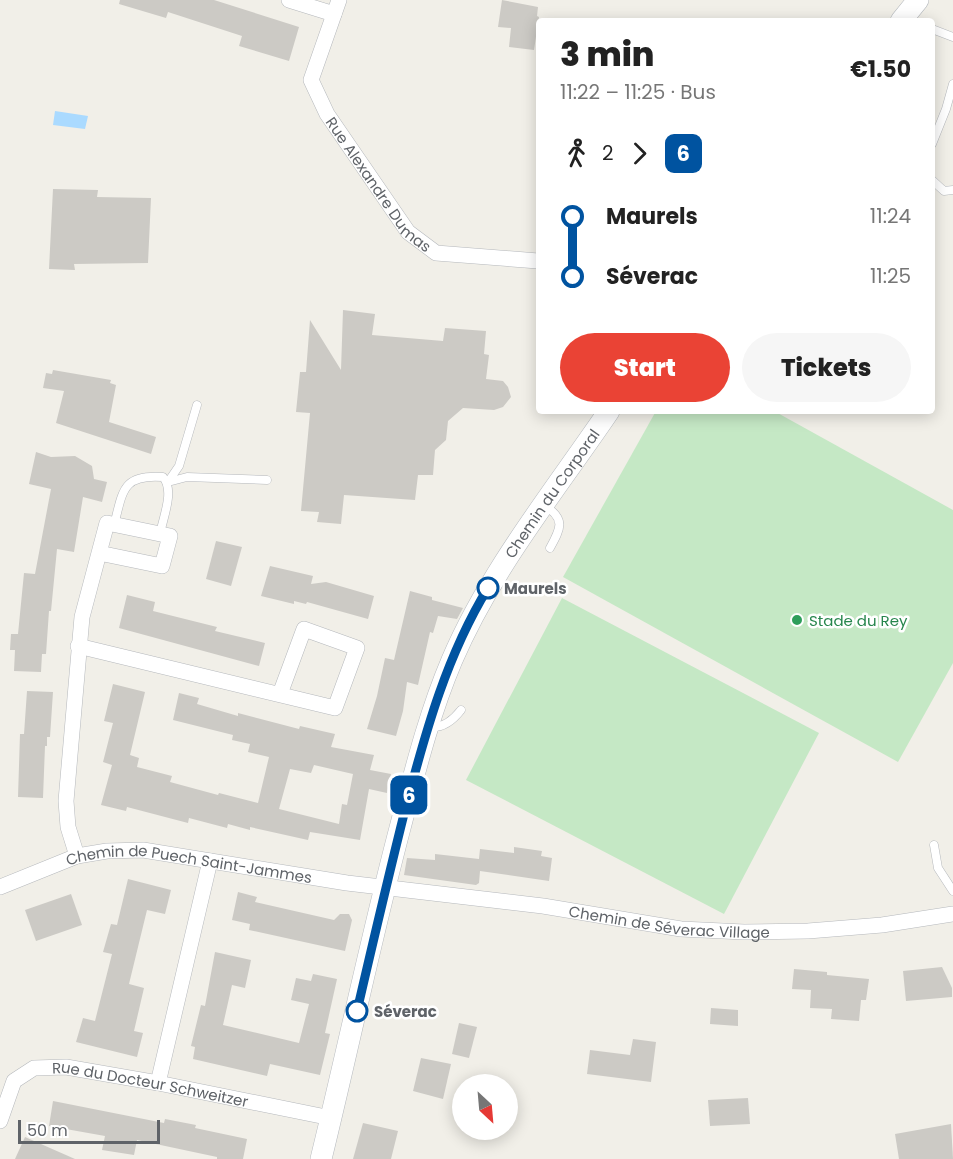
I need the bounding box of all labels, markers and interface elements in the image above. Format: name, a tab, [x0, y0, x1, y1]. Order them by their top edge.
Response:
text: 3 min	[560, 31, 654, 78]
text: €1.50	[850, 54, 911, 85]
text: 11:22 – 11:25 · Bus	[560, 78, 716, 106]
street label: Rue Alexandre Dumas	[321, 112, 436, 257]
icon: walk	[560, 137, 593, 170]
icon: forward	[623, 137, 656, 170]
text: 2	[602, 139, 614, 167]
text: 6	[677, 139, 690, 168]
text: Maurels	[606, 201, 698, 232]
text: 11:24	[870, 202, 911, 230]
text: Séverac	[606, 261, 698, 292]
text: 11:25	[870, 262, 911, 290]
button: Start	[560, 333, 730, 402]
button: Tickets	[742, 333, 911, 402]
street label: Chemin du Corporal	[499, 424, 604, 562]
marker: Maurels	[477, 577, 499, 599]
place label: Maurels	[504, 578, 567, 599]
place label: Stade du Rey	[809, 610, 908, 631]
marker: Stade du Rey	[790, 613, 804, 627]
line badge: 6	[390, 776, 428, 814]
text: 6	[402, 781, 416, 810]
street label: Chemin de Puech Saint-Jammes	[62, 839, 314, 888]
street label: Chemin de Séverac Village	[567, 900, 770, 943]
marker: Séverac	[346, 1000, 368, 1022]
place label: Séverac	[374, 1001, 437, 1022]
street label: Rue du Docteur Schweitzer	[52, 1056, 251, 1112]
north arrow	[452, 1074, 518, 1140]
map controls	[452, 1074, 518, 1140]
scale bar	[18, 1117, 160, 1144]
text: 50 m	[27, 1119, 68, 1142]

